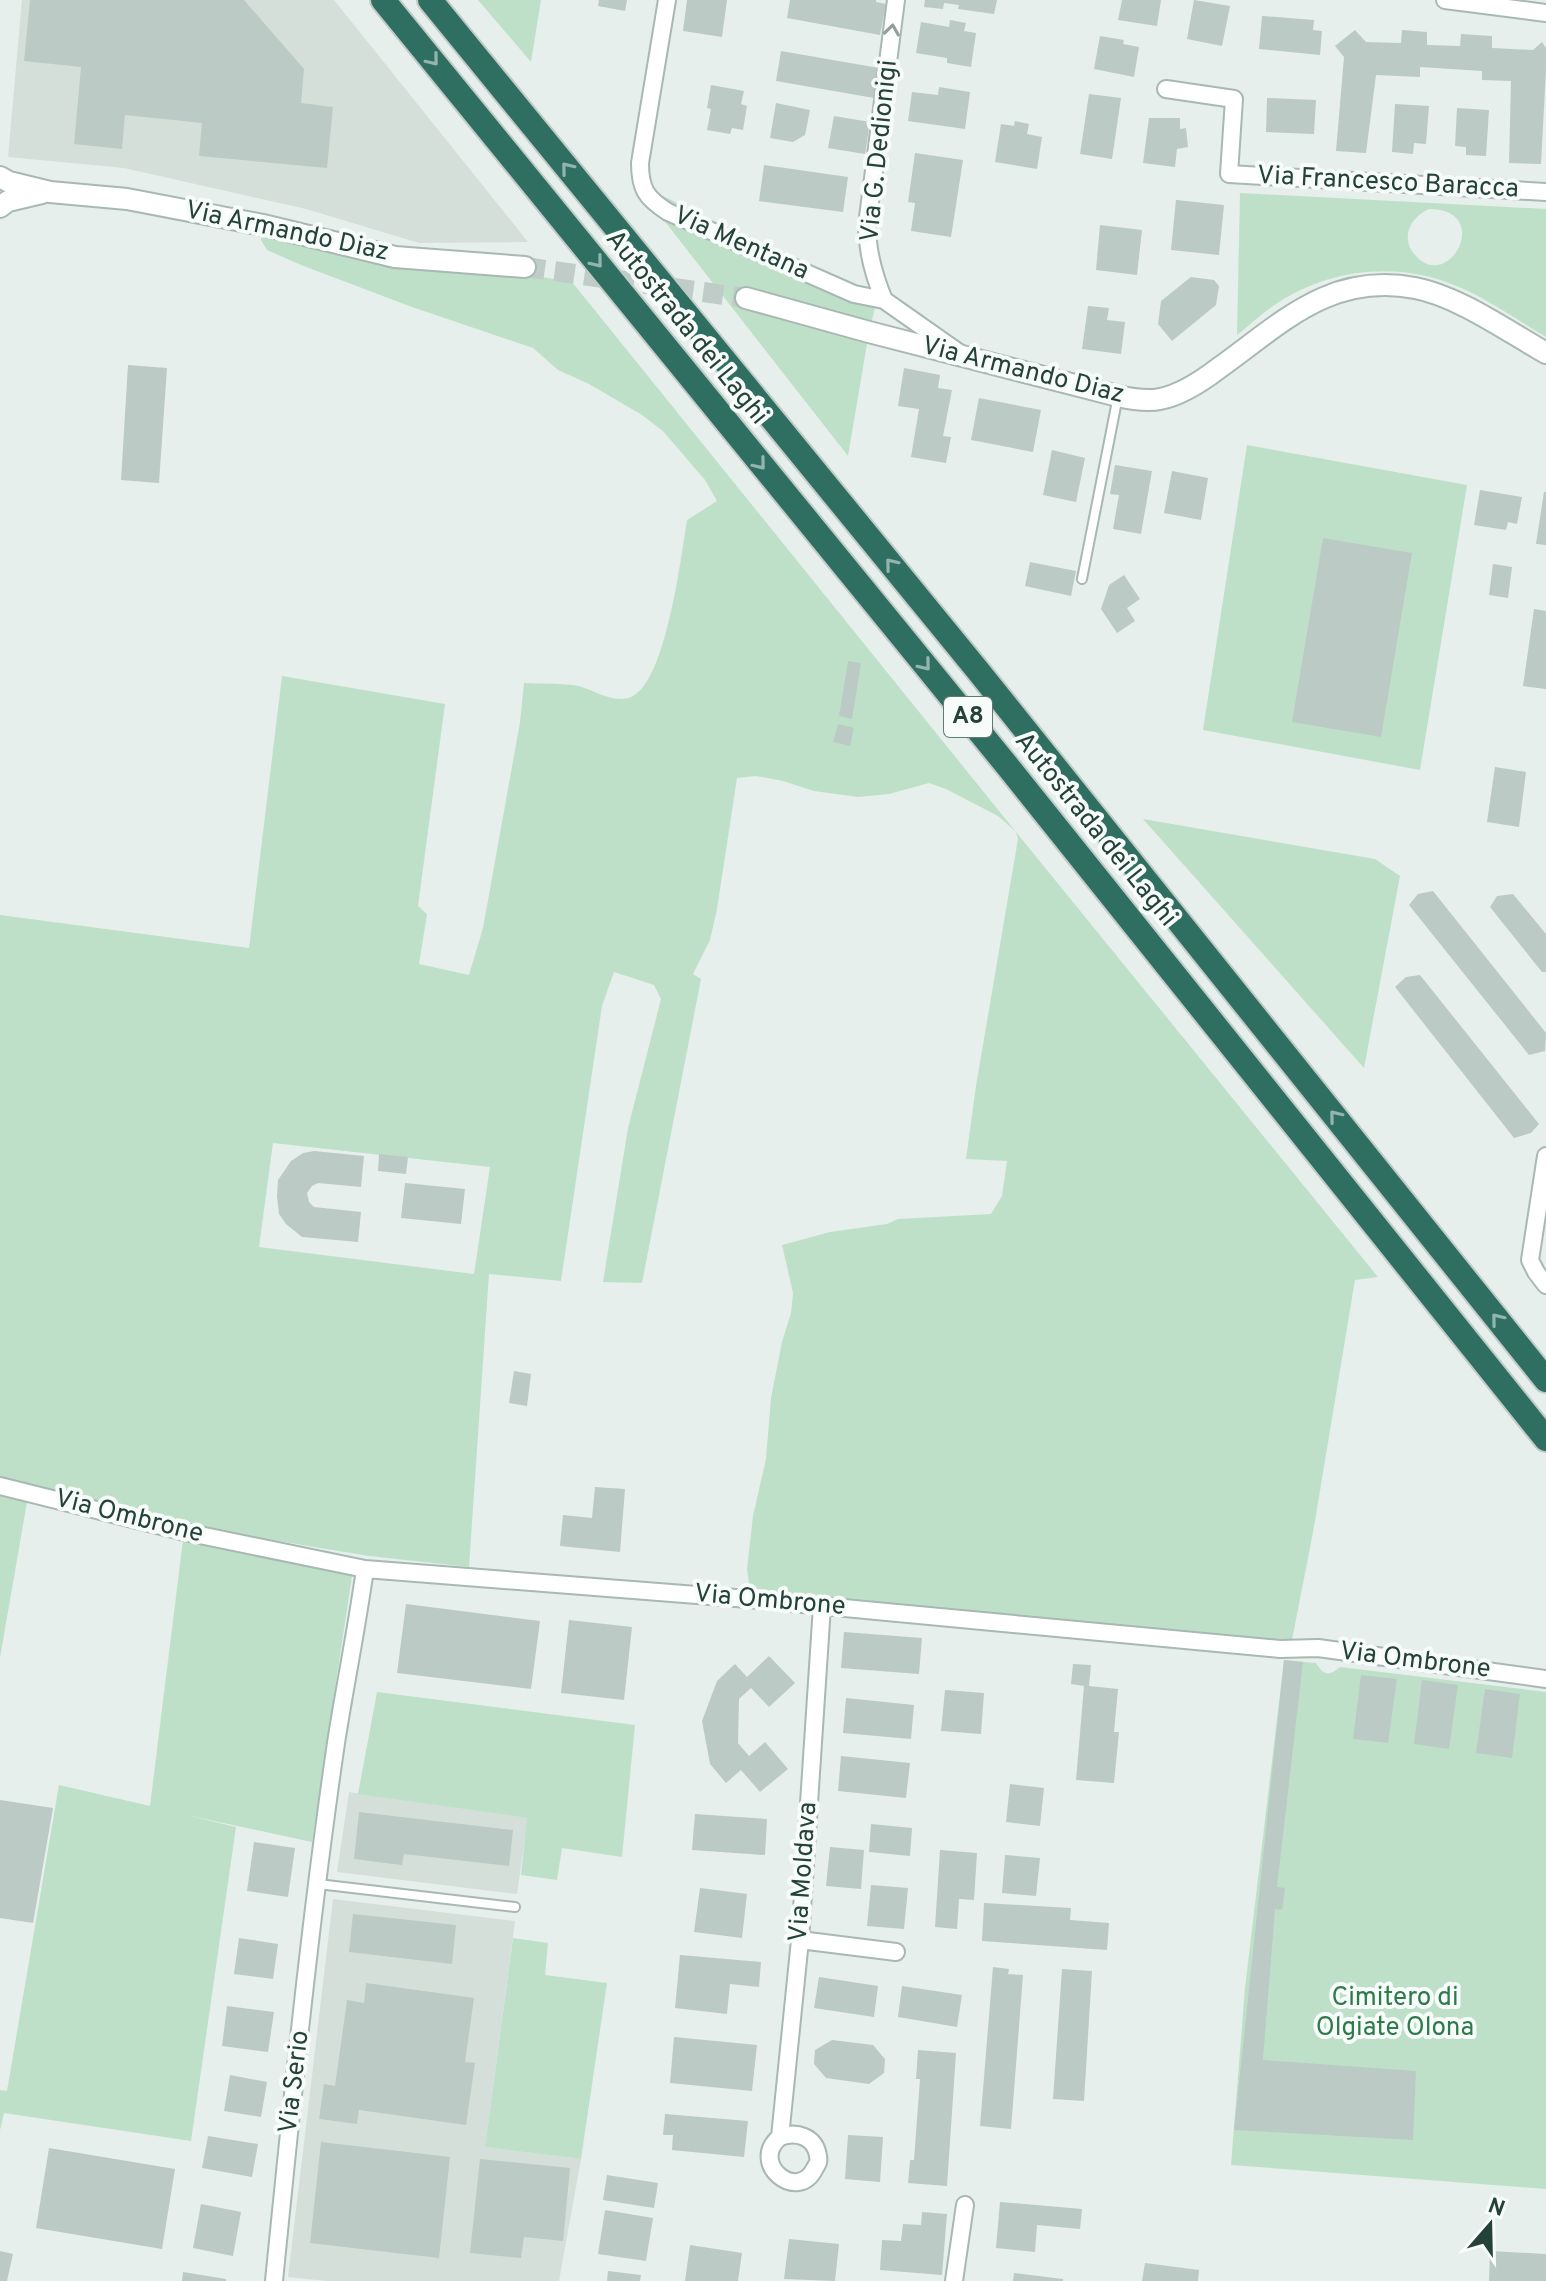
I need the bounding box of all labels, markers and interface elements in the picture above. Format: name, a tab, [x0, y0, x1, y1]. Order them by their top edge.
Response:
one-way arrow	[884, 23, 901, 36]
one-way arrow	[423, 51, 437, 66]
street label: Via G. Dedionigi	[854, 58, 906, 244]
street label: Via Francesco Baracca	[1256, 160, 1520, 206]
one-way arrow	[562, 163, 577, 177]
street label: Via Armando Diaz	[182, 194, 392, 270]
street label: Via Mentana	[668, 199, 814, 289]
street label: Autostrada dei Laghi	[597, 224, 775, 432]
one-way arrow	[587, 253, 602, 267]
street label: Via Armando Diaz	[918, 330, 1128, 412]
one-way arrow	[751, 455, 765, 470]
one-way arrow	[886, 559, 901, 574]
one-way arrow	[915, 656, 930, 670]
road number: A8	[944, 697, 992, 737]
street label: Autostrada dei Laghi	[1006, 726, 1184, 934]
one-way arrow	[1330, 1110, 1344, 1125]
one-way arrow	[1492, 1314, 1507, 1328]
street label: Via Ombrone	[51, 1483, 207, 1551]
street label: Via Ombrone	[693, 1578, 847, 1624]
street label: Via Ombrone	[1338, 1635, 1492, 1687]
street label: Via Moldava	[783, 1801, 825, 1943]
park label: Cimitero di Olgiate Olona	[1316, 1982, 1474, 2045]
street label: Via Serio	[272, 2028, 318, 2136]
north arrow	[1450, 2185, 1530, 2265]
text: N	[1484, 2193, 1508, 2224]

